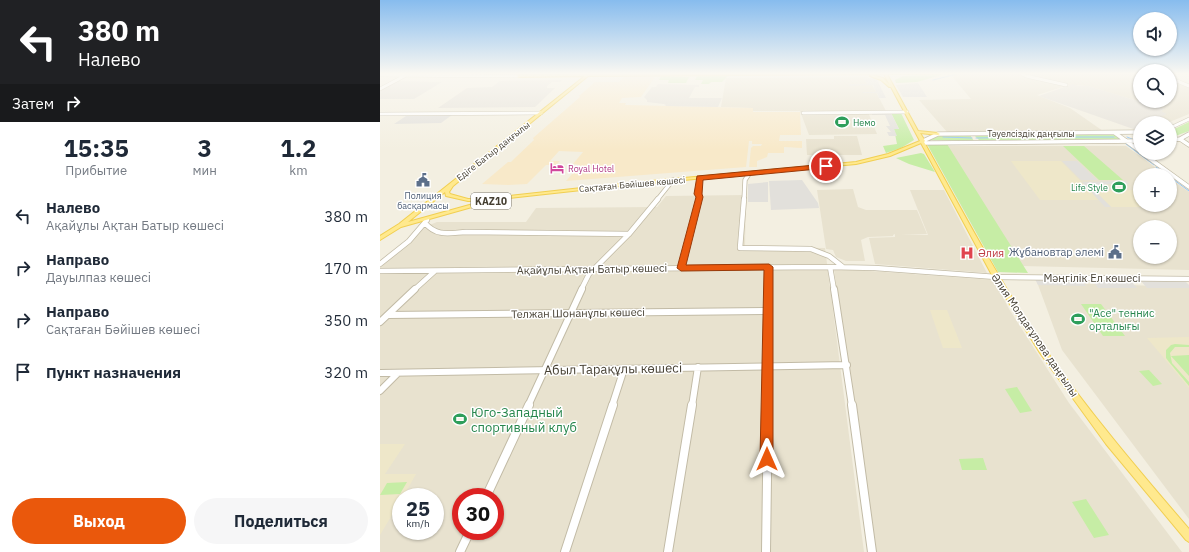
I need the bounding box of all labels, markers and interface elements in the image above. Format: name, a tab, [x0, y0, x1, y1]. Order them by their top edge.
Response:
text: 380 m	[78, 12, 160, 49]
map controls	[1133, 12, 1177, 264]
button: sound	[1133, 12, 1177, 56]
icon: left	[12, 16, 64, 68]
text: Налево	[78, 48, 141, 71]
button: search	[1133, 64, 1177, 108]
icon: right	[62, 92, 84, 114]
text: Затем	[12, 94, 54, 113]
sports icon: Немо	[834, 114, 850, 130]
button: layers	[1133, 116, 1177, 160]
place label: Немо	[853, 117, 876, 128]
street label: Едіге Батыр даңғылы	[454, 119, 532, 183]
street label: Тәуелсіздік даңғылы	[987, 128, 1075, 139]
text: 15:35	[63, 132, 129, 164]
text: 3	[197, 132, 212, 164]
text: 1.2	[280, 132, 317, 164]
pin	[809, 149, 843, 183]
icon: arrive	[815, 155, 837, 177]
hotel icon: Royal Hotel	[549, 160, 565, 176]
text: Прибытие	[65, 162, 127, 179]
text: мин	[192, 162, 217, 179]
text: km	[289, 162, 308, 179]
place label: Royal Hotel	[568, 163, 615, 174]
button: +	[1133, 168, 1177, 212]
public building icon: Полиция басқармасы	[415, 172, 431, 188]
street label: Сақтаған Бәйішев көшесі	[578, 174, 686, 194]
sports icon: Life Style	[1111, 179, 1127, 195]
place label: Life Style	[1071, 182, 1108, 193]
place label: Полиция басқармасы	[397, 190, 449, 211]
road number: KAZ10	[471, 193, 511, 209]
text: Налево	[46, 198, 100, 217]
icon: left	[12, 205, 34, 227]
text: 380 m	[324, 207, 368, 226]
text: Ақайұлы Ақтан Батыр көшесі	[46, 217, 224, 234]
button: −	[1133, 220, 1177, 264]
public building icon: Жұбановтар әлемі	[1107, 244, 1123, 260]
hospital icon: Әлия	[959, 245, 975, 261]
place label: Жұбановтар әлемі	[1009, 245, 1104, 259]
place label: Әлия	[978, 246, 1004, 260]
text: Направо	[46, 250, 109, 269]
icon: right	[12, 257, 34, 279]
text: 170 m	[324, 259, 368, 278]
street label: Ақайұлы Ақтан Батыр көшесі	[517, 261, 667, 277]
text: Дауылпаз көшесі	[46, 269, 151, 286]
street label: Әлия Молдағұлова даңғылы	[988, 271, 1082, 400]
street label: Мәңгілік Ел көшесі	[1043, 271, 1141, 285]
text: Направо	[46, 302, 109, 321]
street label: Телжан Шонанұлы көшесі	[511, 305, 645, 321]
place label: "Ace" теннис орталығы	[1089, 306, 1155, 333]
icon: right	[12, 309, 34, 331]
text: 350 m	[324, 311, 368, 330]
sports icon: "Ace" теннис орталығы	[1070, 311, 1086, 327]
text: Сақтаған Бәйішев көшесі	[46, 321, 200, 338]
street label: Абыл Тарақұлы көшесі	[544, 359, 682, 379]
icon: arrive	[12, 361, 34, 383]
text: Пункт назначения	[46, 363, 181, 382]
text: 320 m	[324, 363, 368, 382]
place label: Юго-Западный спортивный клуб	[471, 404, 577, 436]
sports icon: Юго-Западный спортивный клуб	[452, 411, 468, 427]
position arrow	[746, 438, 788, 480]
speed limit sign: 30	[452, 488, 504, 540]
text: 25	[406, 495, 430, 522]
button: Выход	[12, 498, 186, 544]
button: Поделиться	[194, 498, 368, 544]
text: km/h	[406, 517, 430, 530]

